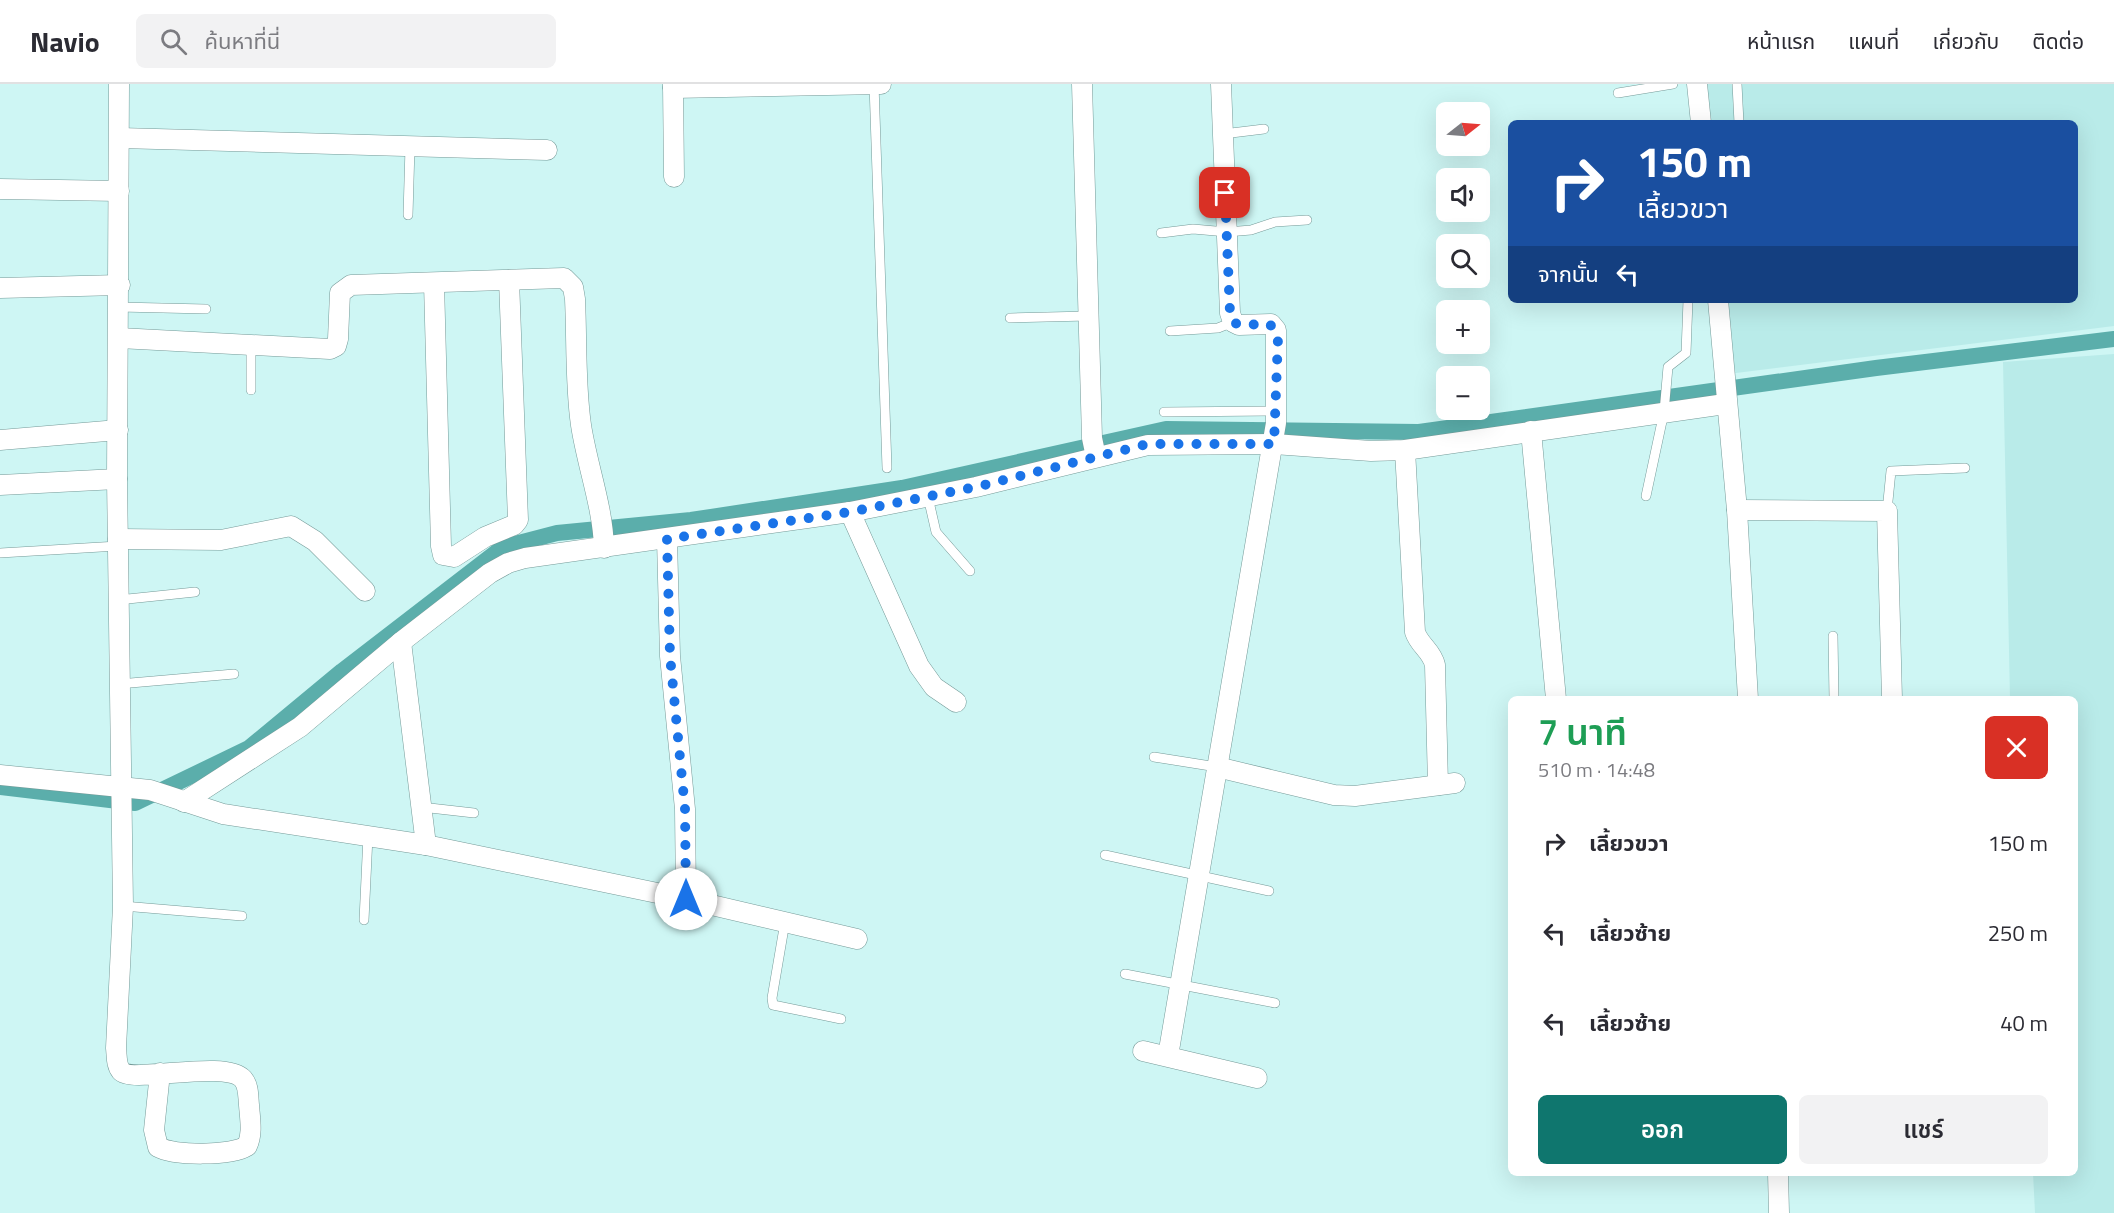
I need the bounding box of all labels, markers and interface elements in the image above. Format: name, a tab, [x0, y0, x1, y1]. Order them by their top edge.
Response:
search box	[136, 14, 556, 68]
text: Navio	[30, 20, 100, 63]
text: ค้นหาที่นี่	[205, 24, 280, 58]
icon: search	[157, 25, 190, 58]
text: หน้าแรก	[1747, 25, 1815, 57]
text: แผนที่	[1848, 25, 1899, 57]
text: เกี่ยวกับ	[1932, 25, 1999, 57]
text: ติดต่อ	[2032, 25, 2084, 57]
north arrow	[1436, 102, 1490, 156]
map controls	[1436, 102, 1490, 420]
text: 150 m	[1637, 129, 1752, 193]
icon: right	[1538, 144, 1616, 222]
pin	[1199, 167, 1250, 218]
button: sound	[1436, 168, 1490, 222]
icon: arrive	[1208, 176, 1241, 209]
text: เลี้ยวขวา	[1637, 187, 1728, 228]
button: search	[1436, 234, 1490, 288]
text: จากนั้น	[1538, 257, 1599, 291]
icon: left	[1611, 258, 1644, 291]
button: +	[1436, 300, 1490, 354]
button: −	[1436, 366, 1490, 420]
text: 7 นาที	[1538, 704, 1627, 759]
button: close	[1985, 716, 2048, 779]
text: 510 m · 14:48	[1538, 754, 1655, 785]
text: เลี้ยวขวา	[1589, 826, 1669, 860]
text: 150 m	[1988, 826, 2048, 860]
icon: right	[1538, 827, 1571, 860]
position arrow	[654, 867, 718, 931]
text: เลี้ยวซ้าย	[1589, 916, 1671, 950]
text: 250 m	[1988, 916, 2048, 950]
icon: left	[1538, 917, 1571, 950]
text: เลี้ยวซ้าย	[1589, 1006, 1671, 1040]
text: 40 m	[2000, 1006, 2048, 1040]
icon: left	[1538, 1007, 1571, 1040]
button: ออก	[1538, 1095, 1787, 1164]
button: แชร์	[1799, 1095, 2048, 1164]

